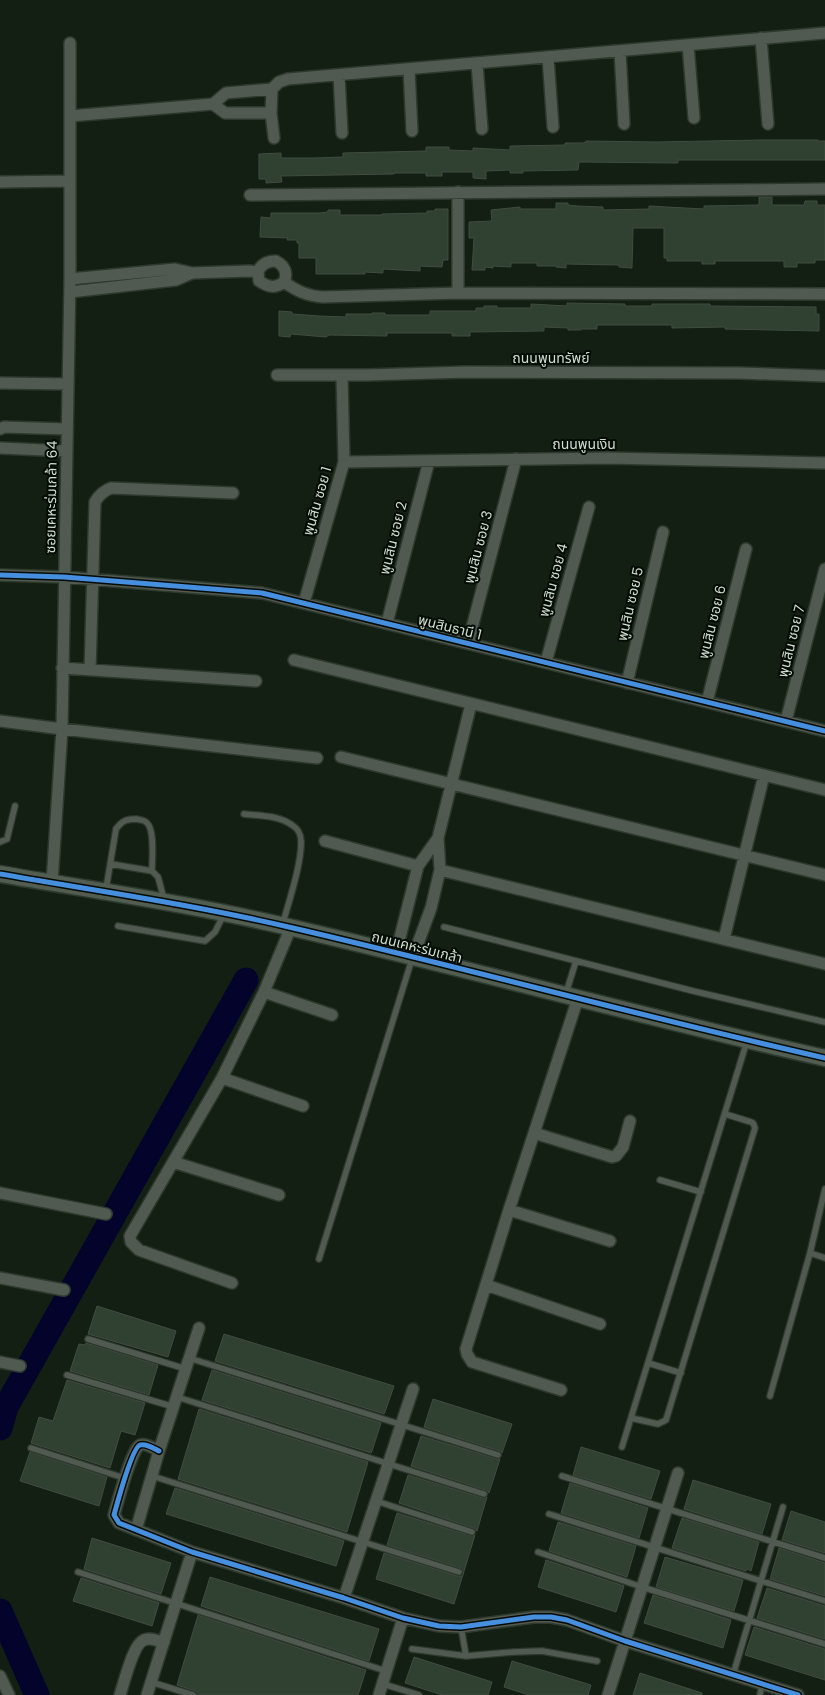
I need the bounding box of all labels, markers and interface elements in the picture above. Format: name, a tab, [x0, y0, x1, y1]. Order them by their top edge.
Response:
street label: ถนนพูนทรัพย์	[512, 348, 590, 368]
street label: ถนนพูนเงิน	[552, 434, 616, 454]
street label: ซอยเคหะร่มเกล้า 64	[40, 440, 62, 554]
street label: พูนสิน ซอย 1	[298, 464, 336, 538]
street label: พูนสิน ซอย 2	[374, 499, 412, 577]
street label: พูนสิน ซอย 3	[459, 508, 497, 586]
street label: พูนสิน ซอย 4	[534, 541, 572, 619]
street label: พูนสิน ซอย 5	[612, 565, 648, 643]
street label: พูนสิน ซอย 6	[693, 583, 731, 661]
street label: พูนสิน ซอย 7	[772, 602, 810, 679]
street label: พูนสินธานี 1	[416, 609, 484, 645]
street label: ถนนเคหะร่มเกล้า	[370, 926, 464, 968]

